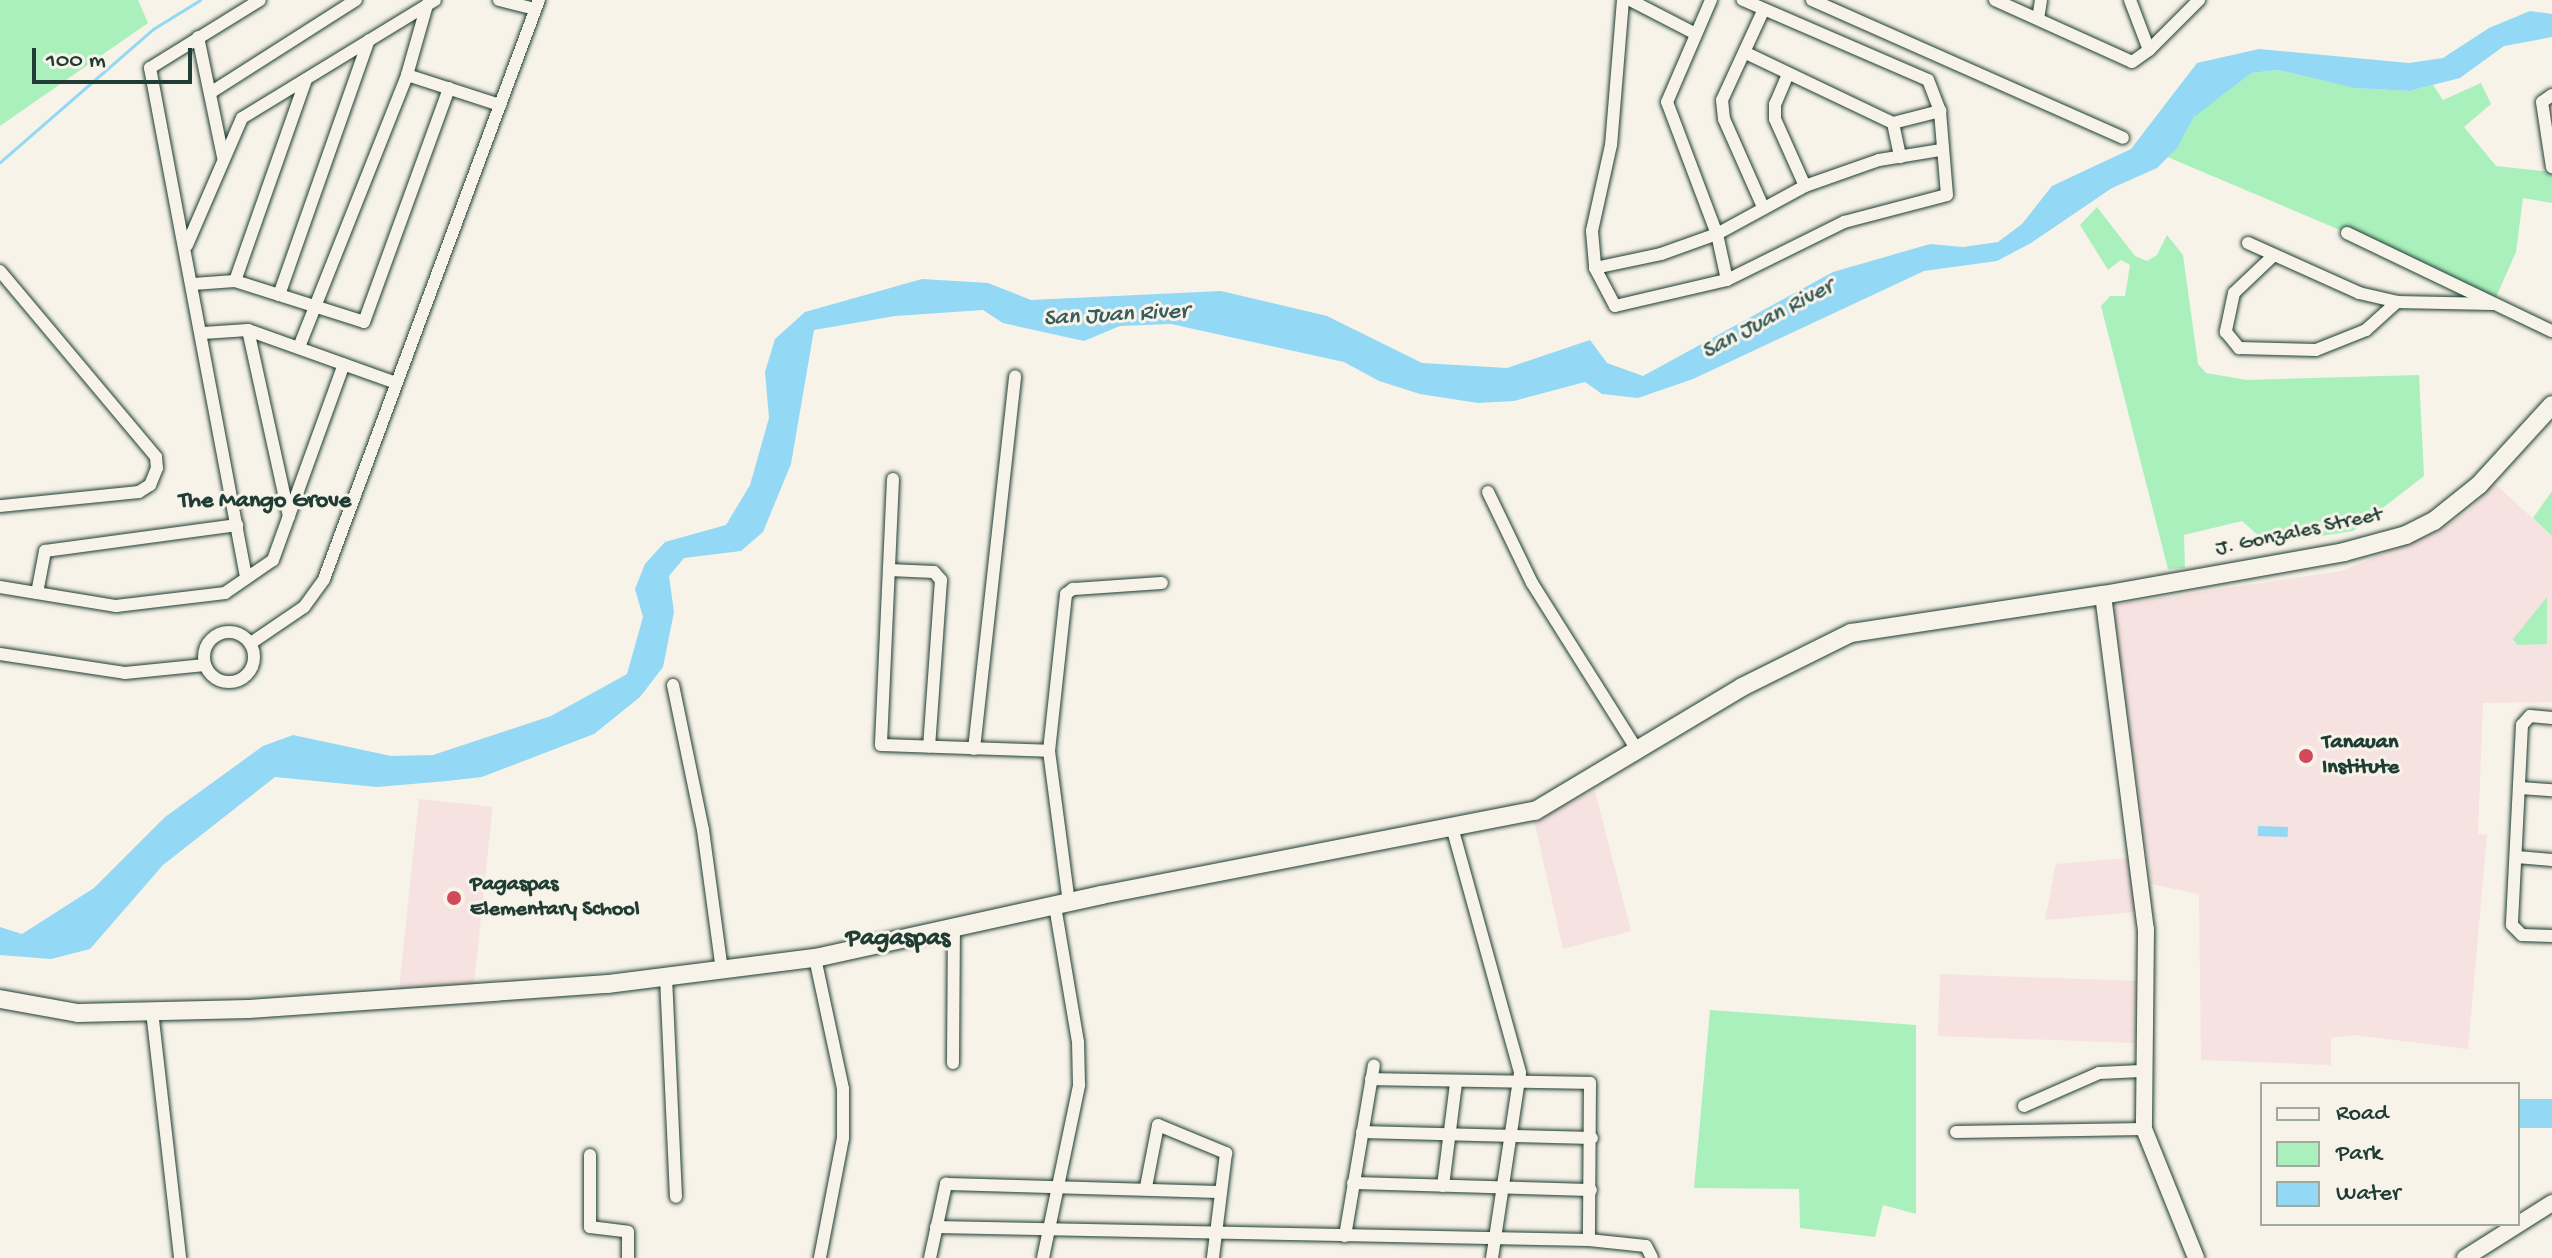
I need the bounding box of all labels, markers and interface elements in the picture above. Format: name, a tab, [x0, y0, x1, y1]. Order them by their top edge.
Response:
scale bar	[36, 32, 196, 82]
text: 100 m	[46, 47, 106, 76]
water label: San Juan River	[1697, 273, 1839, 367]
water label: San Juan River	[1043, 298, 1189, 334]
district label: The Mango Grove	[179, 488, 351, 516]
street label: J. Gonzales Street	[2213, 502, 2385, 564]
place label: Tanauan Institute	[2322, 730, 2399, 782]
marker: Tanauan Institute	[2297, 747, 2315, 765]
place label: Pagaspas Elementary School	[470, 872, 640, 924]
marker: Pagaspas Elementary School	[445, 889, 463, 907]
district label: Pagaspas	[846, 924, 950, 956]
legend	[2260, 1082, 2520, 1226]
text: Road	[2336, 1100, 2388, 1129]
text: Park	[2336, 1140, 2382, 1169]
text: Water	[2336, 1180, 2400, 1209]

